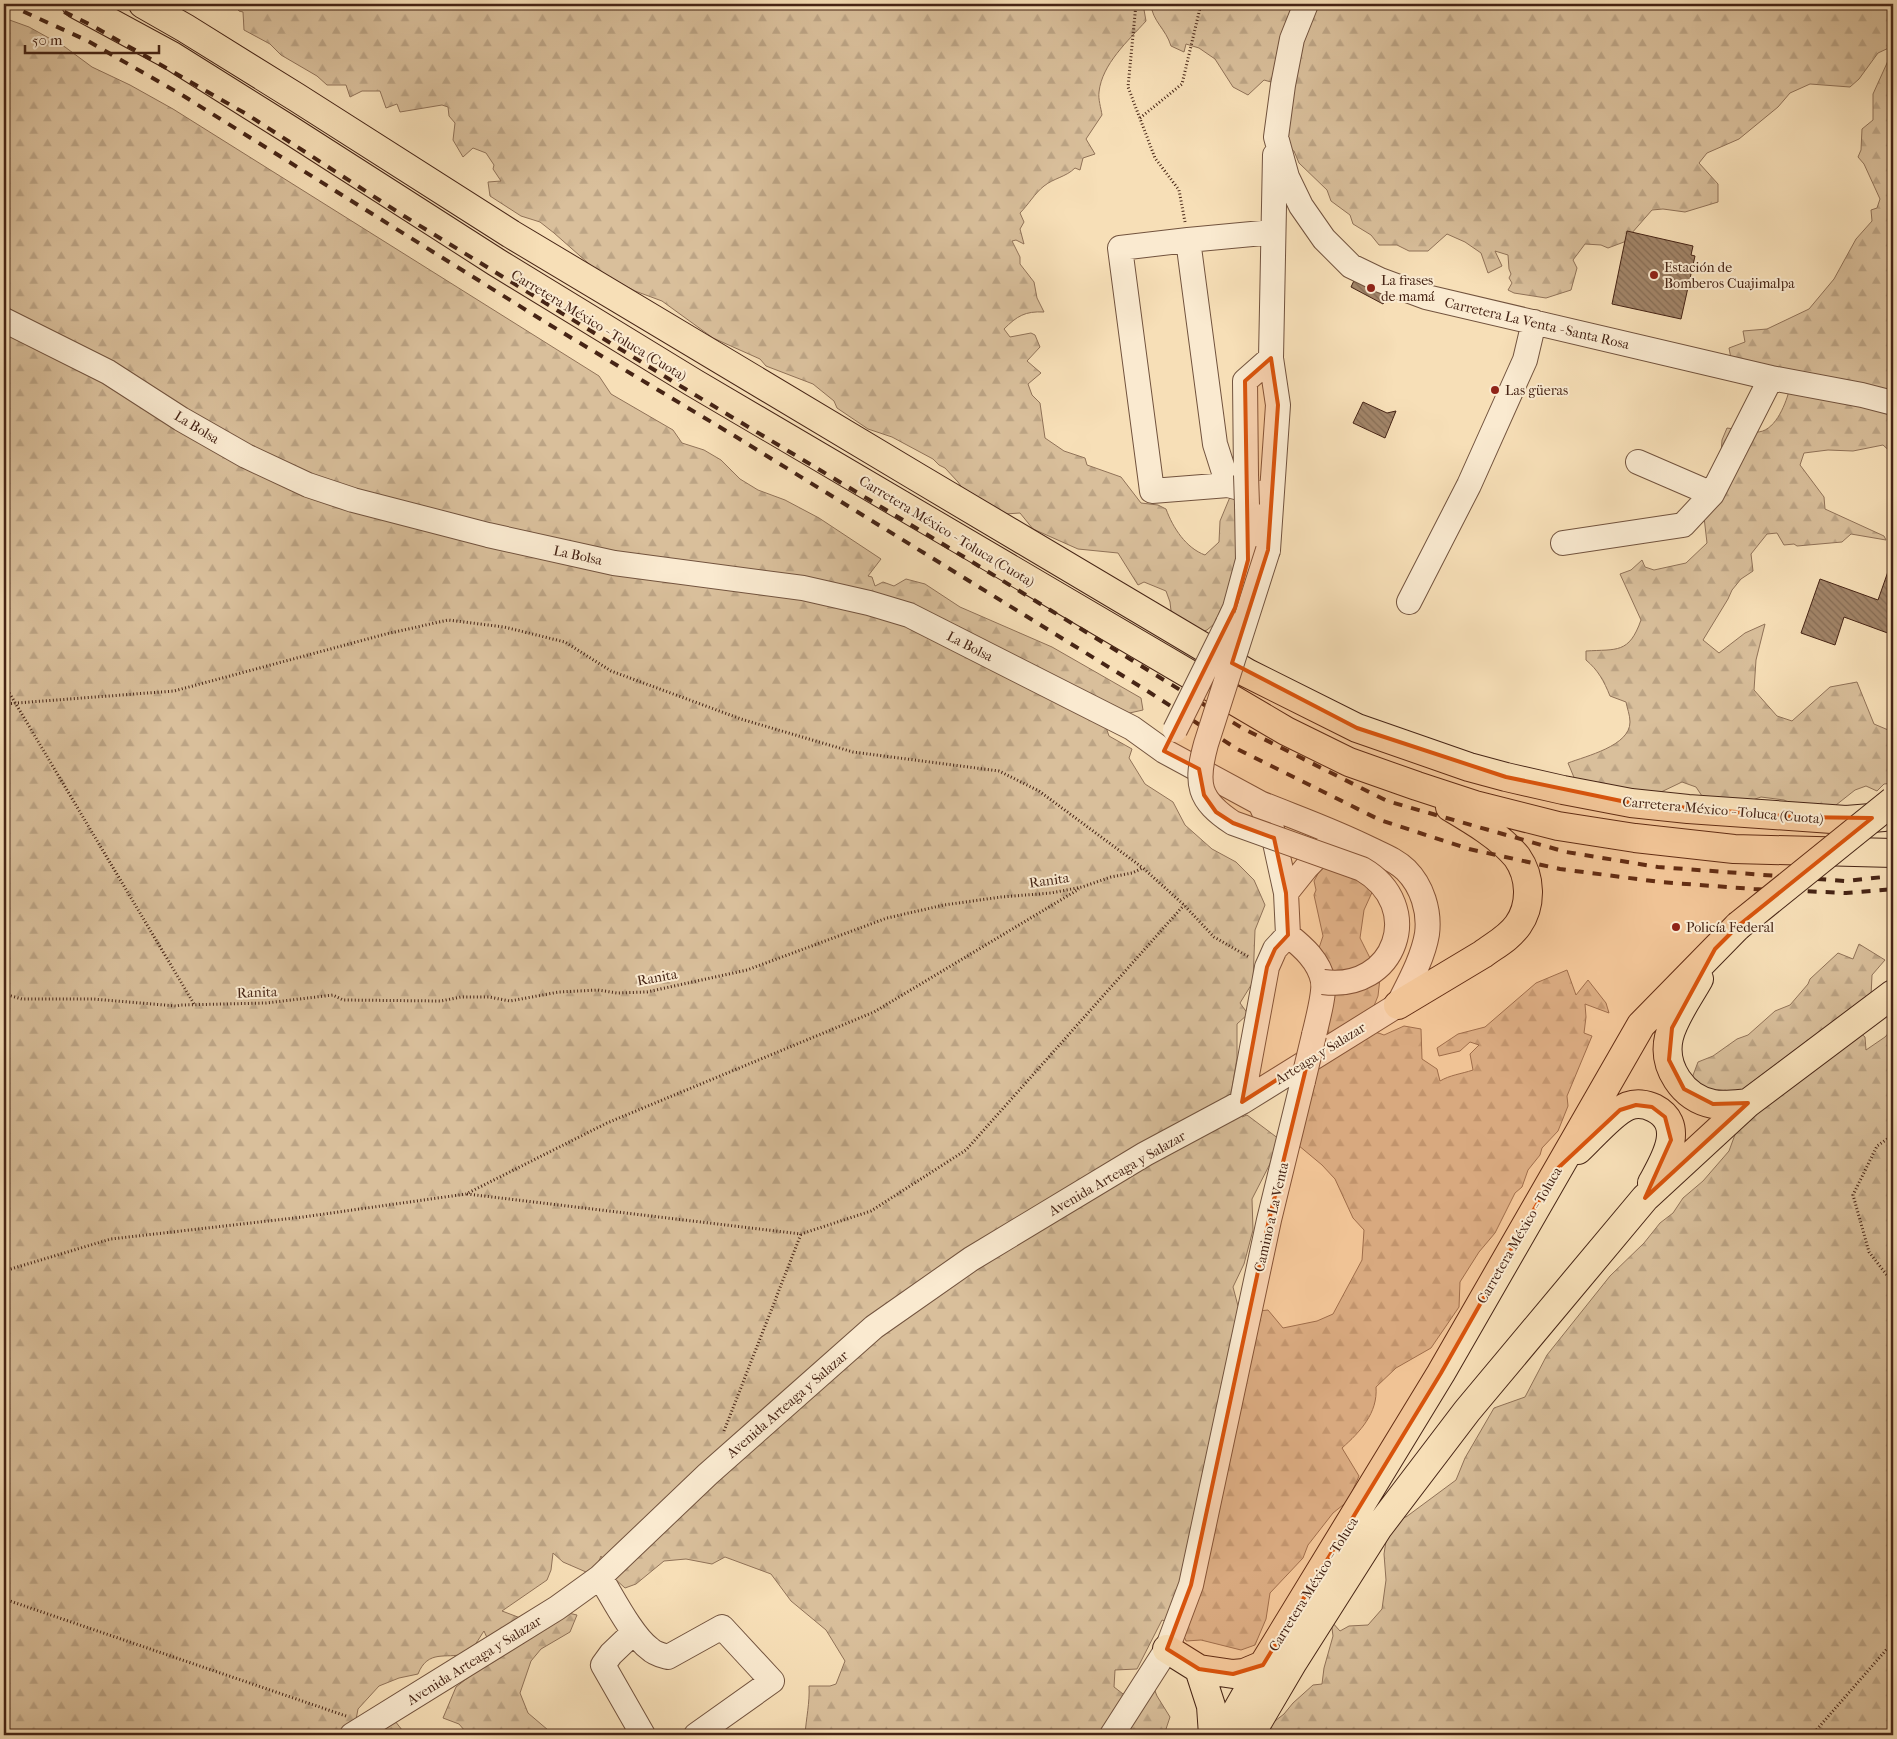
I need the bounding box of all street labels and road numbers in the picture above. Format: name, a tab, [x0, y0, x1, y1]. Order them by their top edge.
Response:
street label: Carretera México - Toluca (Cuota)	[508, 266, 690, 385]
street label: Carretera La Venta - Santa Rosa	[1443, 294, 1632, 353]
street label: La Bolsa	[171, 407, 223, 448]
street label: Carretera México - Toluca (Cuota)	[856, 472, 1038, 591]
street label: La Bolsa	[552, 542, 604, 569]
street label: La Bolsa	[944, 628, 996, 666]
street label: Carretera México - Toluca (Cuota)	[1622, 793, 1824, 828]
street label: Ranita	[1028, 869, 1071, 892]
street label: Ranita	[636, 966, 679, 989]
street label: Ranita	[236, 983, 278, 1002]
street label: Arteaga y Salazar	[1271, 1019, 1369, 1089]
street label: Avenida Arteaga y Salazar	[1045, 1127, 1189, 1220]
street label: Camino a La Venta	[1251, 1160, 1292, 1274]
street label: Carretera México - Toluca	[1473, 1163, 1566, 1307]
street label: Avenida Arteaga y Salazar	[722, 1347, 852, 1462]
street label: Carretera México - Toluca	[1265, 1514, 1362, 1655]
street label: Avenida Arteaga y Salazar	[403, 1612, 545, 1709]

